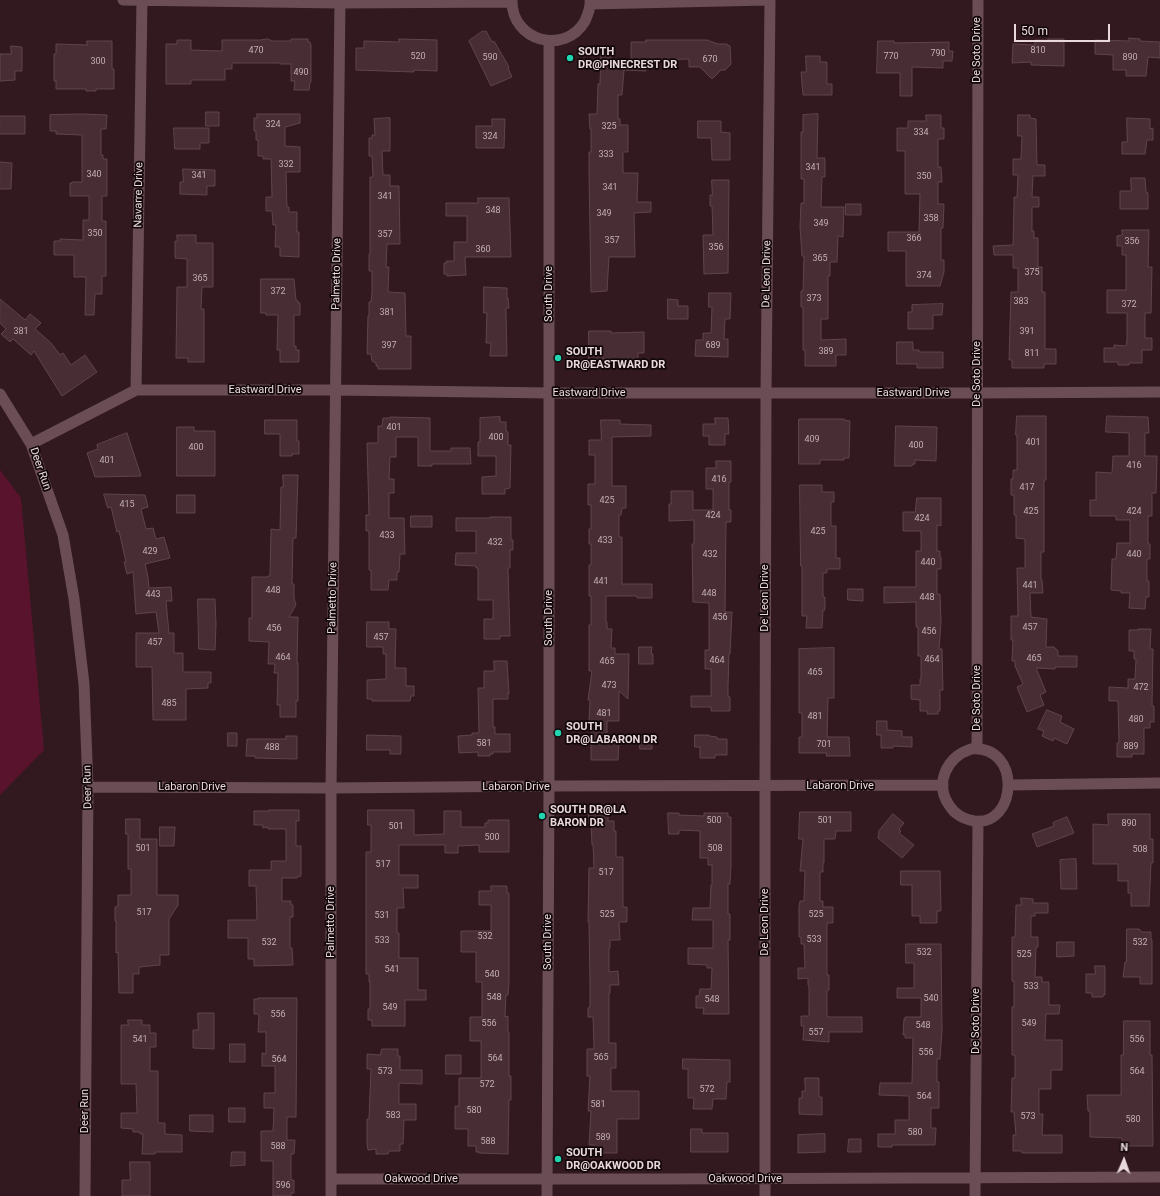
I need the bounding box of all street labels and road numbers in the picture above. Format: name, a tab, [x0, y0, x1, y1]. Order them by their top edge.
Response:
street label: De Soto Drive	[970, 17, 984, 83]
street label: Navarre Drive	[132, 162, 146, 228]
street label: Palmetto Drive	[330, 238, 344, 310]
street label: De Leon Drive	[760, 240, 774, 308]
street label: South Drive	[542, 266, 556, 322]
street label: De Soto Drive	[970, 341, 984, 407]
street label: Eastward Drive	[228, 383, 302, 397]
street label: Eastward Drive	[552, 386, 626, 400]
street label: Eastward Drive	[876, 386, 950, 400]
street label: Deer Run	[27, 446, 53, 492]
street label: Palmetto Drive	[326, 562, 340, 634]
street label: De Leon Drive	[758, 564, 772, 632]
street label: South Drive	[542, 590, 556, 646]
street label: De Soto Drive	[970, 665, 984, 731]
street label: Deer Run	[81, 765, 95, 809]
street label: Labaron Drive	[806, 779, 874, 793]
street label: Labaron Drive	[158, 780, 226, 794]
street label: Labaron Drive	[482, 780, 550, 794]
street label: Palmetto Drive	[324, 886, 338, 958]
street label: De Leon Drive	[758, 888, 772, 956]
street label: South Drive	[541, 914, 555, 970]
street label: De Soto Drive	[969, 988, 983, 1054]
street label: Deer Run	[78, 1089, 92, 1133]
street label: Oakwood Drive	[384, 1172, 458, 1186]
street label: Oakwood Drive	[708, 1172, 782, 1186]

